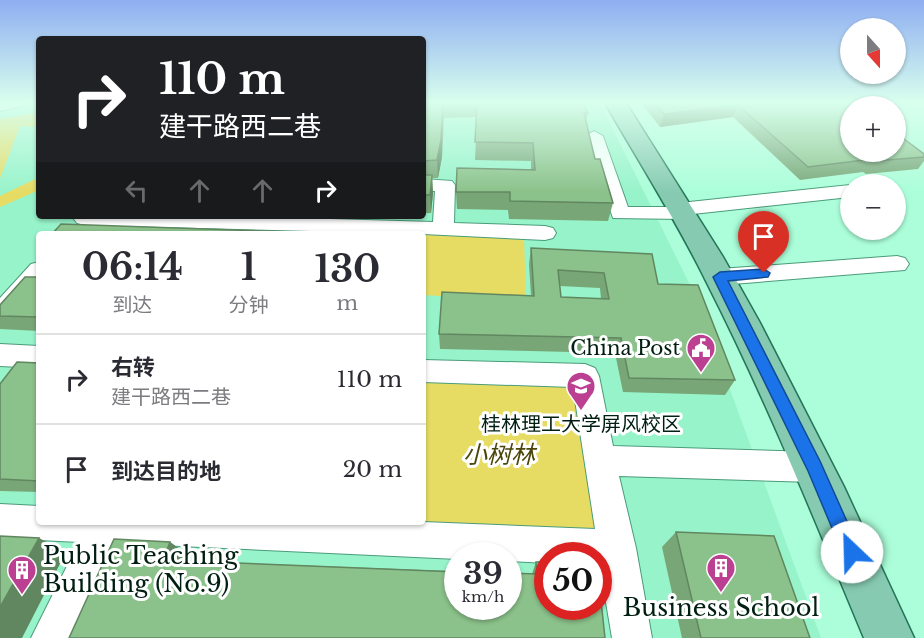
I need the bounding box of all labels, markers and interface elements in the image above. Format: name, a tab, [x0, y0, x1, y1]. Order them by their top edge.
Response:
north arrow	[840, 18, 906, 84]
map controls	[840, 18, 906, 240]
text: 110 m	[159, 53, 285, 105]
icon: right	[60, 60, 138, 138]
button: +	[840, 96, 906, 162]
text: 建干路西二巷	[159, 110, 321, 143]
icon: left	[120, 174, 153, 207]
icon: ahead	[183, 174, 216, 207]
icon: ahead	[246, 174, 279, 207]
icon: right	[309, 174, 342, 207]
button: −	[840, 174, 906, 240]
pin	[738, 211, 789, 273]
icon: arrive	[747, 220, 780, 253]
text: 06:14	[82, 245, 183, 290]
text: 1	[241, 245, 257, 290]
text: 130	[314, 247, 380, 292]
text: m	[337, 291, 358, 315]
text: 到达	[112, 293, 152, 317]
text: 分钟	[229, 293, 269, 317]
public building icon: China Post	[685, 332, 717, 374]
place label: China Post	[570, 336, 680, 360]
text: 右转	[111, 354, 155, 381]
icon: right	[60, 363, 93, 396]
text: 110 m	[337, 366, 402, 393]
school or university icon: 桂林理工大学屏风校区	[565, 370, 597, 412]
text: 建干路西二巷	[111, 385, 231, 409]
place label: 桂林理工大学屏风校区	[481, 412, 681, 436]
park label: 小树林	[463, 440, 538, 469]
icon: arrive	[60, 453, 93, 486]
text: 20 m	[343, 456, 402, 483]
text: 到达目的地	[111, 458, 221, 485]
position arrow	[820, 520, 884, 584]
place label: Public Teaching Building (No.9)	[43, 541, 239, 598]
speed limit sign: 50	[534, 542, 612, 620]
building icon: Business School	[705, 552, 737, 594]
building icon: Public Teaching Building (No.9)	[6, 554, 38, 596]
text: 39	[463, 555, 503, 592]
text: km/h	[462, 587, 504, 606]
place label: Business School	[623, 593, 819, 622]

